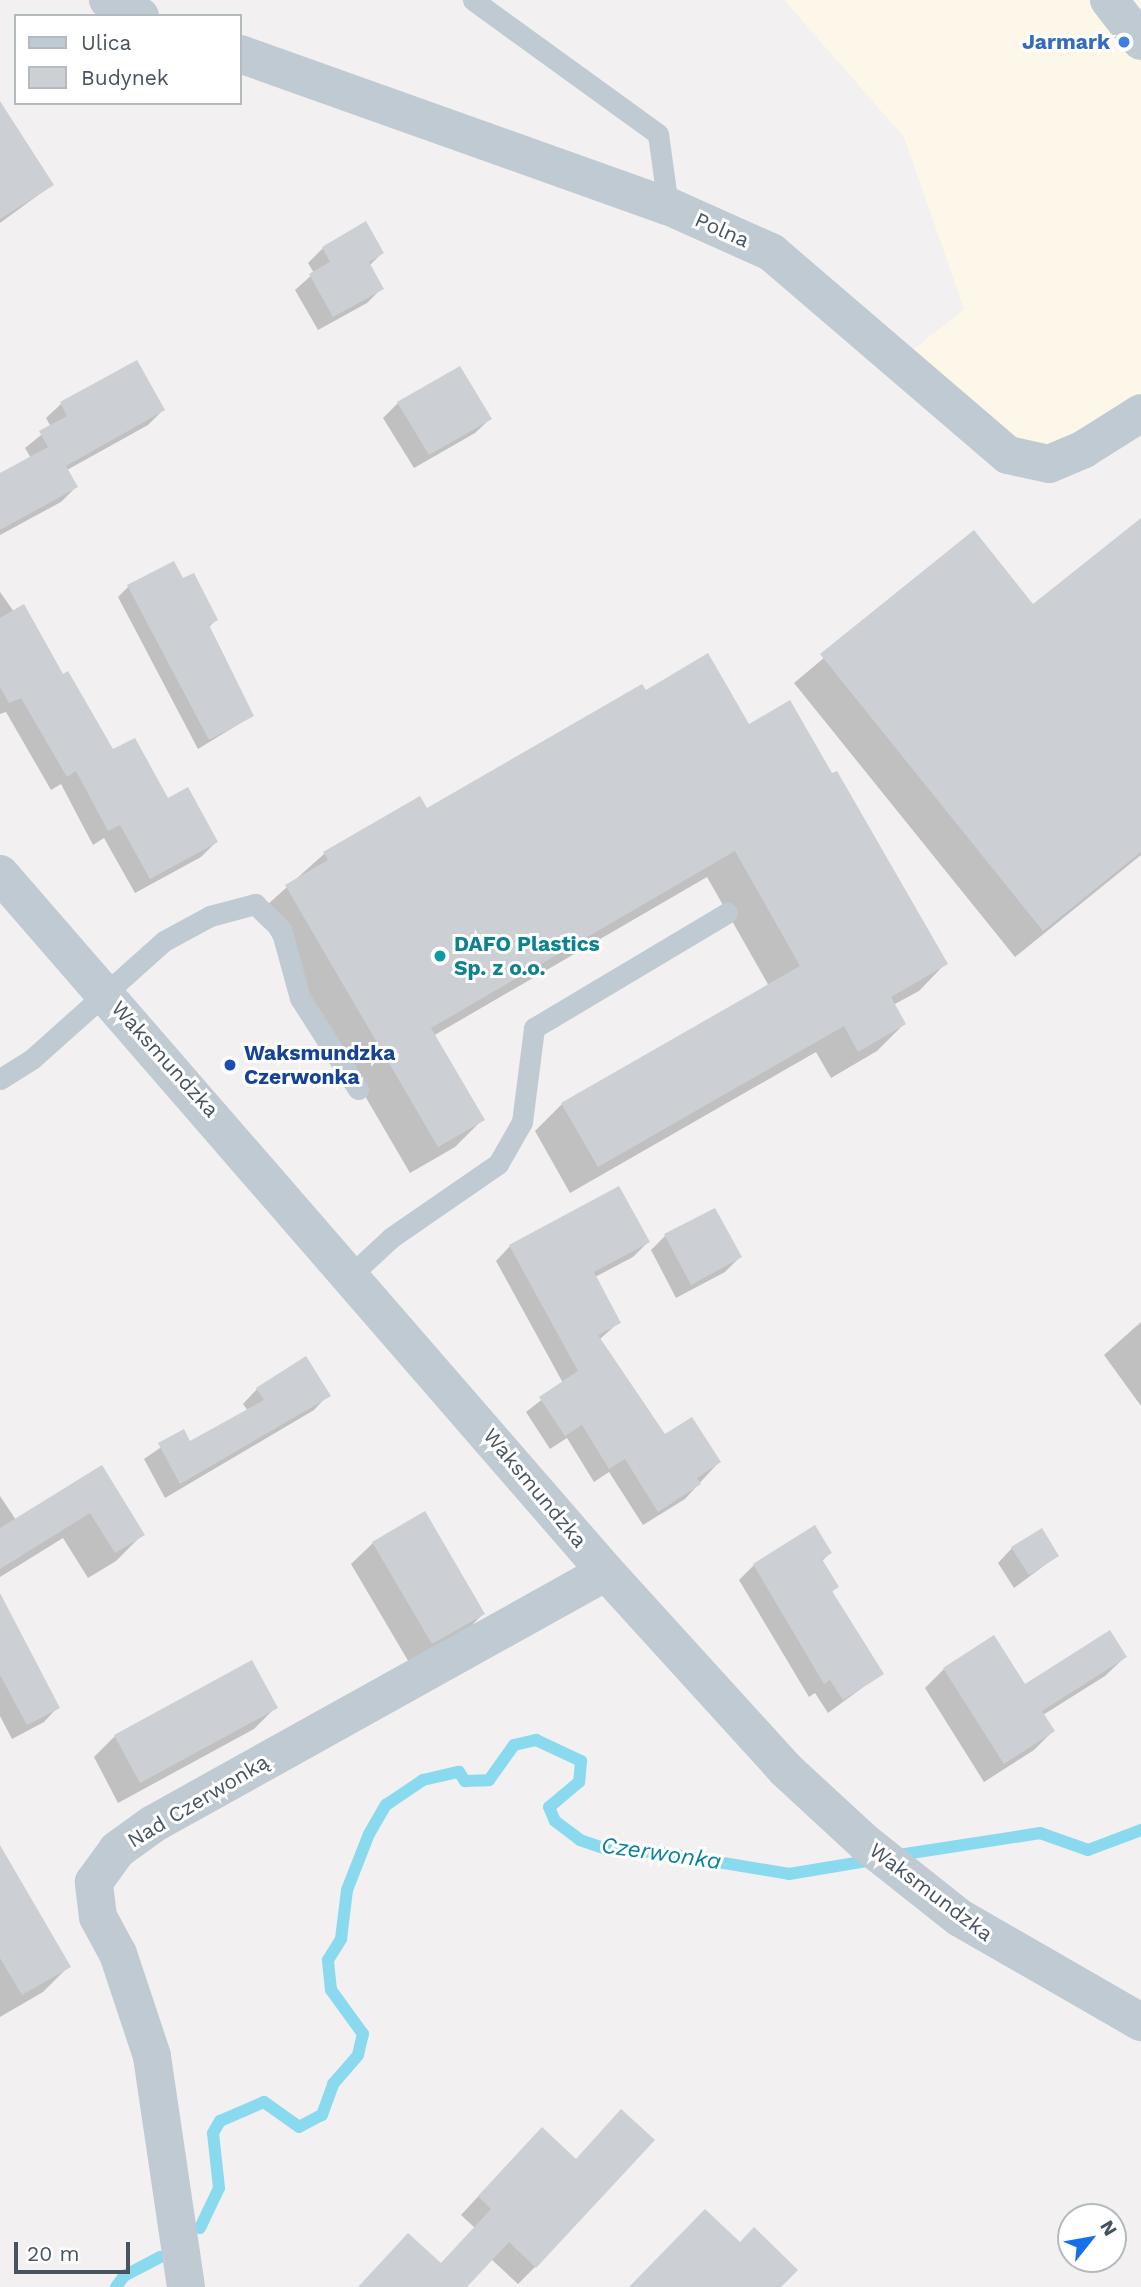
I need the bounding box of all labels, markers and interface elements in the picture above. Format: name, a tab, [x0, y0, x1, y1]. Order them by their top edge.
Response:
legend	[14, 14, 242, 105]
place label: Jarmark	[1022, 29, 1110, 55]
text: Ulica	[81, 30, 131, 55]
marker: Jarmark	[1116, 34, 1132, 50]
text: Budynek	[81, 65, 169, 90]
street label: Polna	[691, 207, 753, 253]
place label: DAFO Plastics Sp. z o.o.	[454, 931, 600, 981]
marker: DAFO Plastics Sp. z o.o.	[432, 948, 448, 964]
street label: Waksmundzka	[106, 996, 224, 1122]
place label: Waksmundzka Czerwonka	[244, 1040, 395, 1090]
marker: Waksmundzka Czerwonka	[222, 1057, 238, 1073]
street label: Waksmundzka	[478, 1423, 592, 1553]
street label: Nad Czerwonką	[123, 1749, 273, 1853]
water label: Czerwonka	[599, 1832, 723, 1876]
street label: Waksmundzka	[864, 1837, 998, 1947]
north arrow	[1057, 2203, 1127, 2273]
text: N	[1095, 2216, 1122, 2240]
scale bar	[18, 2228, 133, 2272]
text: 20 m	[27, 2241, 79, 2266]

